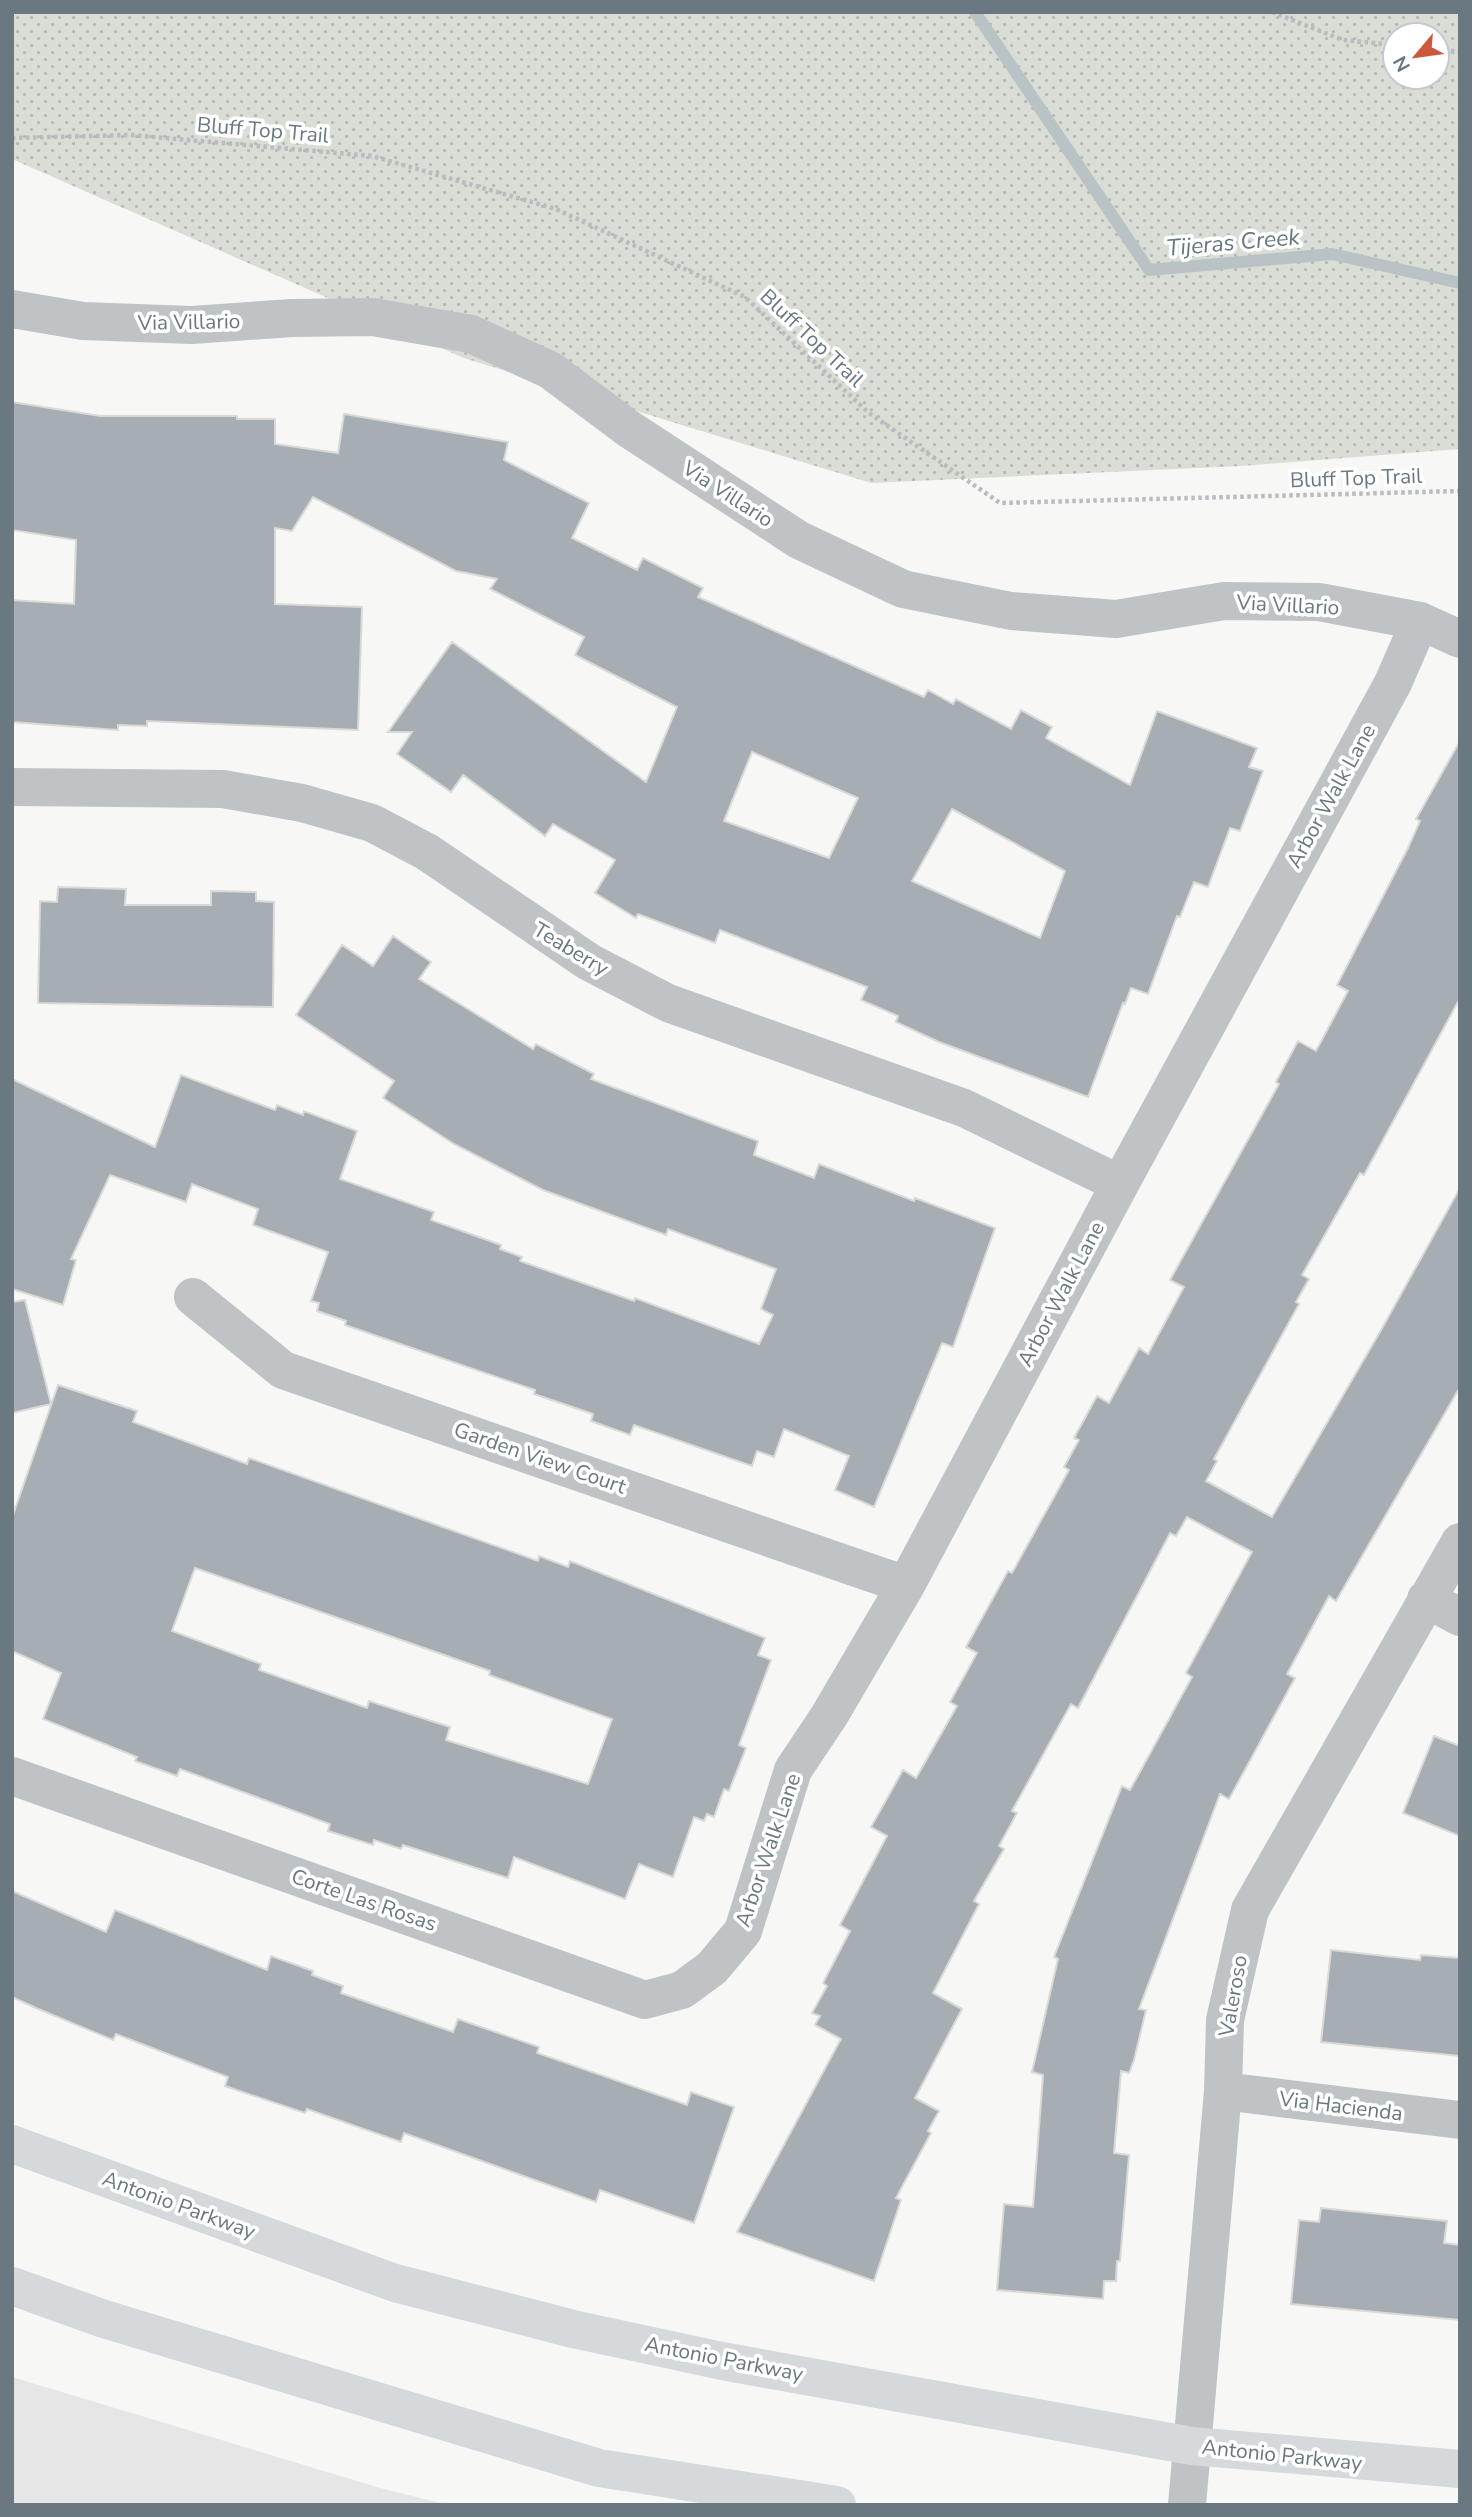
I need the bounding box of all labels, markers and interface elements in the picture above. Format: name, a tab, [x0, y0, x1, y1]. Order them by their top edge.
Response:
north arrow	[1381, 21, 1451, 91]
text: N	[1387, 51, 1417, 76]
street label: Bluff Top Trail	[196, 110, 331, 150]
water label: Tijeras Creek	[1165, 221, 1301, 264]
street label: Bluff Top Trail	[754, 283, 870, 394]
street label: Via Villario	[136, 307, 241, 337]
street label: Via Villario	[676, 454, 779, 534]
street label: Bluff Top Trail	[1289, 462, 1423, 494]
street label: Via Villario	[1235, 588, 1340, 622]
street label: Arbor Walk Lane	[1280, 719, 1382, 873]
street label: Teaberry	[528, 916, 614, 983]
street label: Arbor Walk Lane	[1011, 1217, 1111, 1371]
street label: Garden View Court	[450, 1415, 630, 1501]
street label: Arbor Walk Lane	[729, 1770, 807, 1930]
street label: Corte Las Rosas	[288, 1862, 440, 1938]
street label: Valeroso	[1212, 1953, 1254, 2040]
street label: Via Hacienda	[1277, 2084, 1404, 2127]
street label: Antonio Parkway	[99, 2164, 260, 2246]
street label: Antonio Parkway	[642, 2330, 806, 2388]
street label: Antonio Parkway	[1201, 2433, 1364, 2477]

